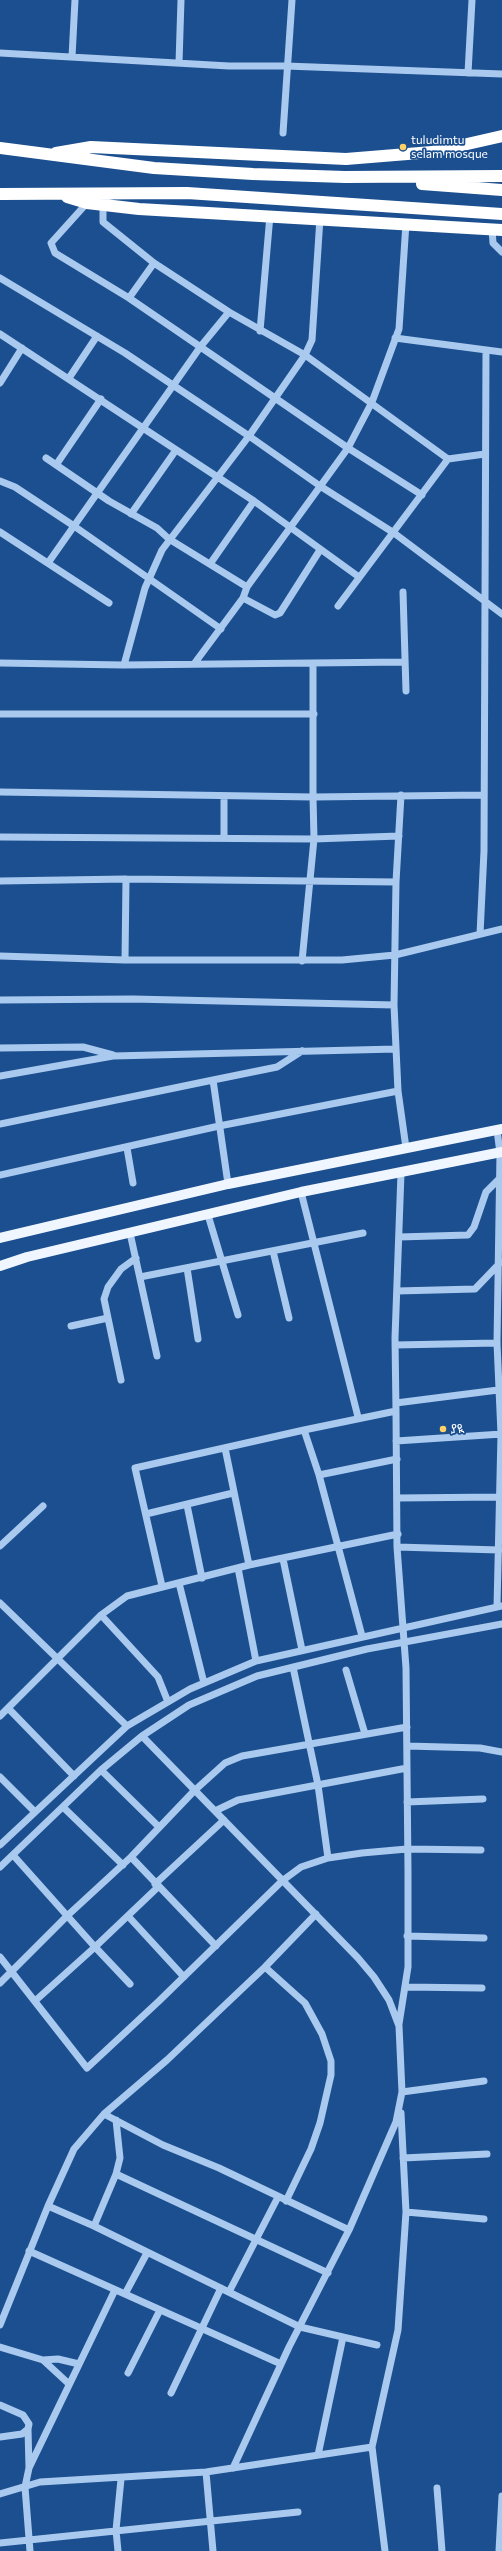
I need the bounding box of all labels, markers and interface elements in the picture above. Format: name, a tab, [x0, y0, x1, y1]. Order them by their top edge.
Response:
place label: tuludimtu selam mosque	[411, 133, 488, 161]
marker: tuludimtu selam mosque	[398, 142, 408, 152]
place label: ያዪ	[451, 1422, 465, 1436]
marker: ያዪ	[438, 1424, 448, 1434]

